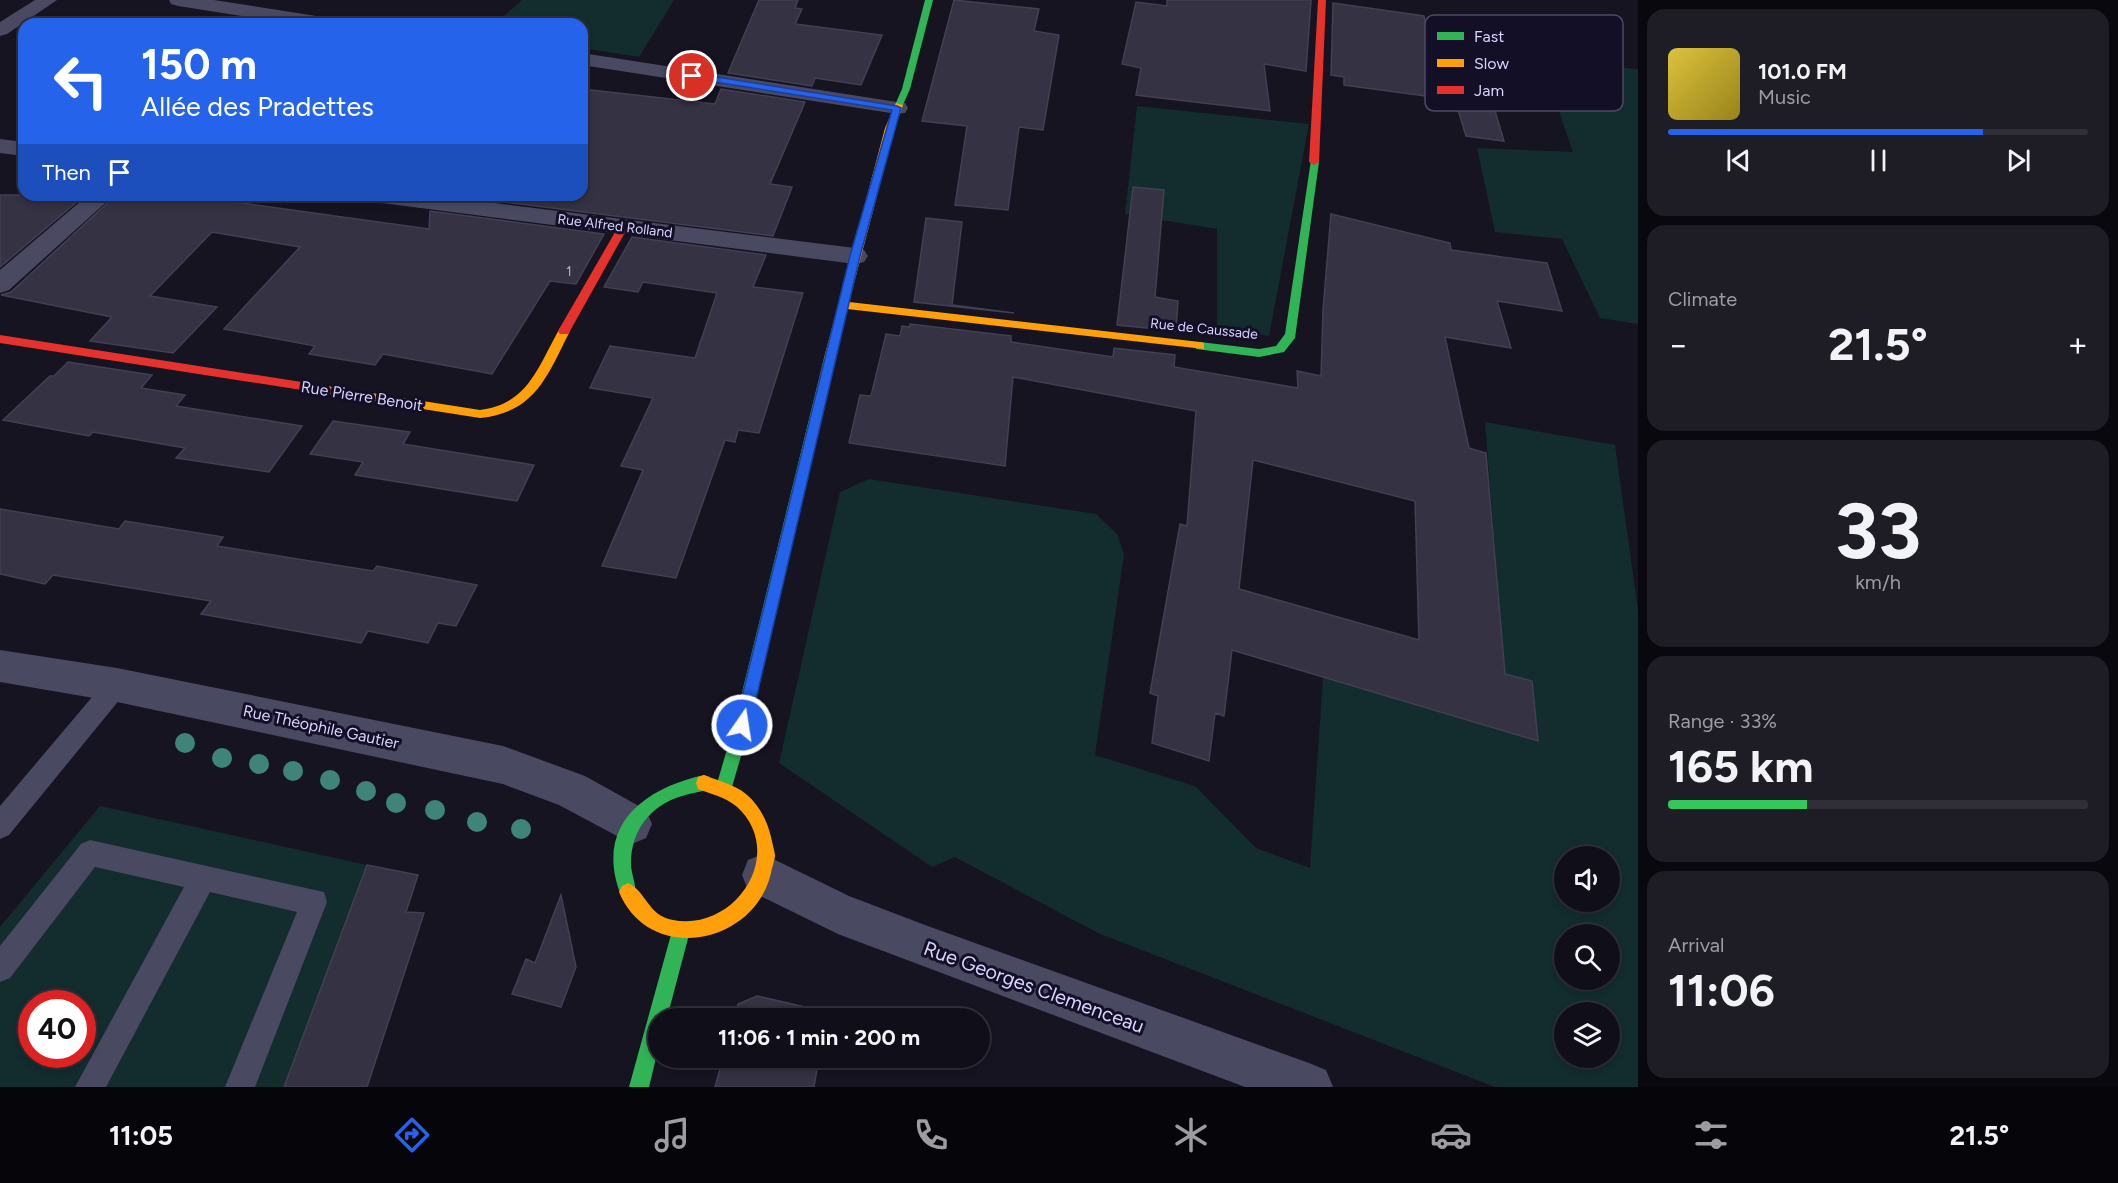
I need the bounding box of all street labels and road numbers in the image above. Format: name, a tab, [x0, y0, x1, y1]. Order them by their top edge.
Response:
street label: Rue Alfred Rolland	[557, 211, 673, 241]
street label: Rue de Caussade	[1149, 315, 1259, 343]
street label: Rue Pierre Benoit	[300, 377, 424, 415]
street label: Rue Théophile Gautier	[241, 701, 401, 753]
street label: Rue Georges Clemenceau	[920, 936, 1148, 1038]

